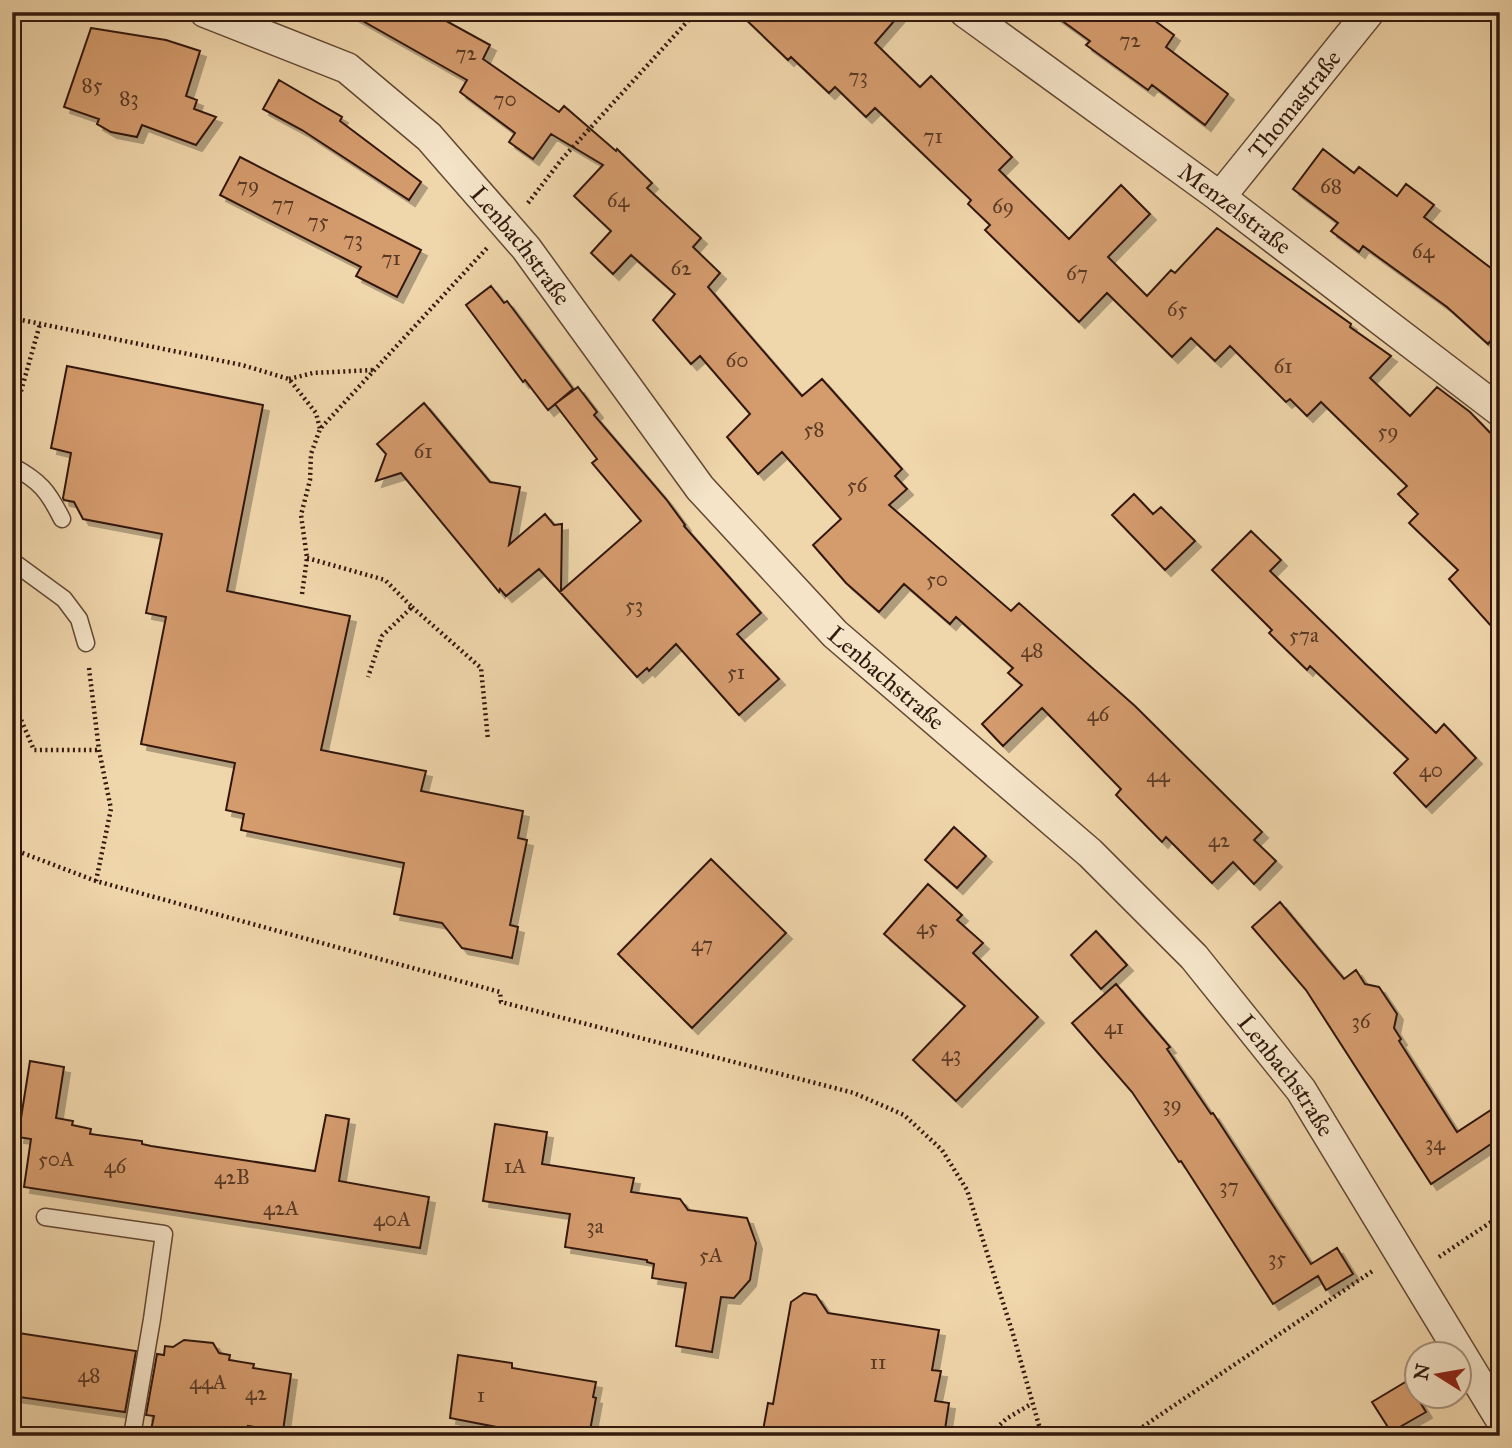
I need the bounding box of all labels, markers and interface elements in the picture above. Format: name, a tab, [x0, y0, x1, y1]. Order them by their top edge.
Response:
house number: 72	[1119, 27, 1141, 53]
house number: 72	[455, 40, 477, 66]
street label: Thomastraße	[1242, 44, 1347, 165]
house number: 73	[848, 63, 868, 89]
house number: 85	[82, 72, 103, 98]
house number: 83	[119, 85, 139, 111]
house number: 70	[493, 86, 517, 112]
house number: 71	[923, 123, 943, 149]
street label: Menzelstraße	[1172, 157, 1297, 261]
house number: 79	[237, 172, 259, 198]
house number: 68	[1320, 173, 1342, 199]
street label: Lenbachstraße	[464, 180, 578, 311]
house number: 64	[607, 187, 631, 213]
house number: 77	[272, 191, 294, 217]
house number: 69	[992, 193, 1014, 219]
house number: 75	[308, 208, 329, 234]
house number: 73	[343, 226, 363, 252]
house number: 64	[1412, 238, 1436, 264]
house number: 71	[381, 245, 401, 271]
house number: 62	[670, 255, 692, 281]
house number: 67	[1066, 260, 1088, 286]
house number: 65	[1167, 296, 1188, 322]
house number: 60	[726, 347, 749, 373]
house number: 61	[1274, 353, 1292, 379]
house number: 58	[804, 416, 824, 442]
house number: 59	[1377, 418, 1399, 444]
house number: 61	[414, 438, 432, 464]
house number: 56	[847, 472, 868, 498]
house number: 50	[926, 566, 948, 592]
house number: 53	[625, 592, 643, 618]
street label: Lenbachstraße	[822, 619, 951, 737]
house number: 57a	[1289, 622, 1319, 648]
house number: 48	[1021, 637, 1043, 663]
house number: 51	[727, 659, 745, 685]
house number: 46	[1087, 701, 1110, 727]
house number: 40	[1419, 757, 1443, 783]
house number: 44	[1146, 762, 1171, 788]
house number: 42	[1208, 827, 1231, 853]
house number: 45	[916, 914, 938, 940]
house number: 47	[691, 931, 713, 957]
street label: Lenbachstraße	[1231, 1008, 1341, 1142]
house number: 36	[1351, 1008, 1372, 1034]
house number: 41	[1104, 1014, 1124, 1040]
house number: 43	[941, 1041, 961, 1067]
house number: 39	[1162, 1091, 1182, 1117]
house number: 34	[1425, 1130, 1446, 1156]
house number: 50A	[38, 1146, 74, 1172]
house number: 46	[104, 1153, 127, 1179]
house number: 1A	[504, 1153, 526, 1179]
house number: 42B	[214, 1164, 250, 1190]
house number: 37	[1219, 1173, 1239, 1199]
house number: 42A	[263, 1195, 299, 1221]
house number: 40A	[373, 1206, 411, 1232]
house number: 3a	[586, 1213, 604, 1239]
house number: 5A	[699, 1242, 723, 1268]
house number: 35	[1268, 1245, 1286, 1271]
north arrow	[1404, 1340, 1474, 1410]
house number: 11	[870, 1349, 886, 1375]
house number: 48	[78, 1362, 100, 1388]
text: N	[1409, 1362, 1435, 1382]
house number: 44A	[189, 1369, 227, 1395]
house number: 42	[245, 1380, 268, 1406]
house number: 1	[477, 1382, 485, 1408]

